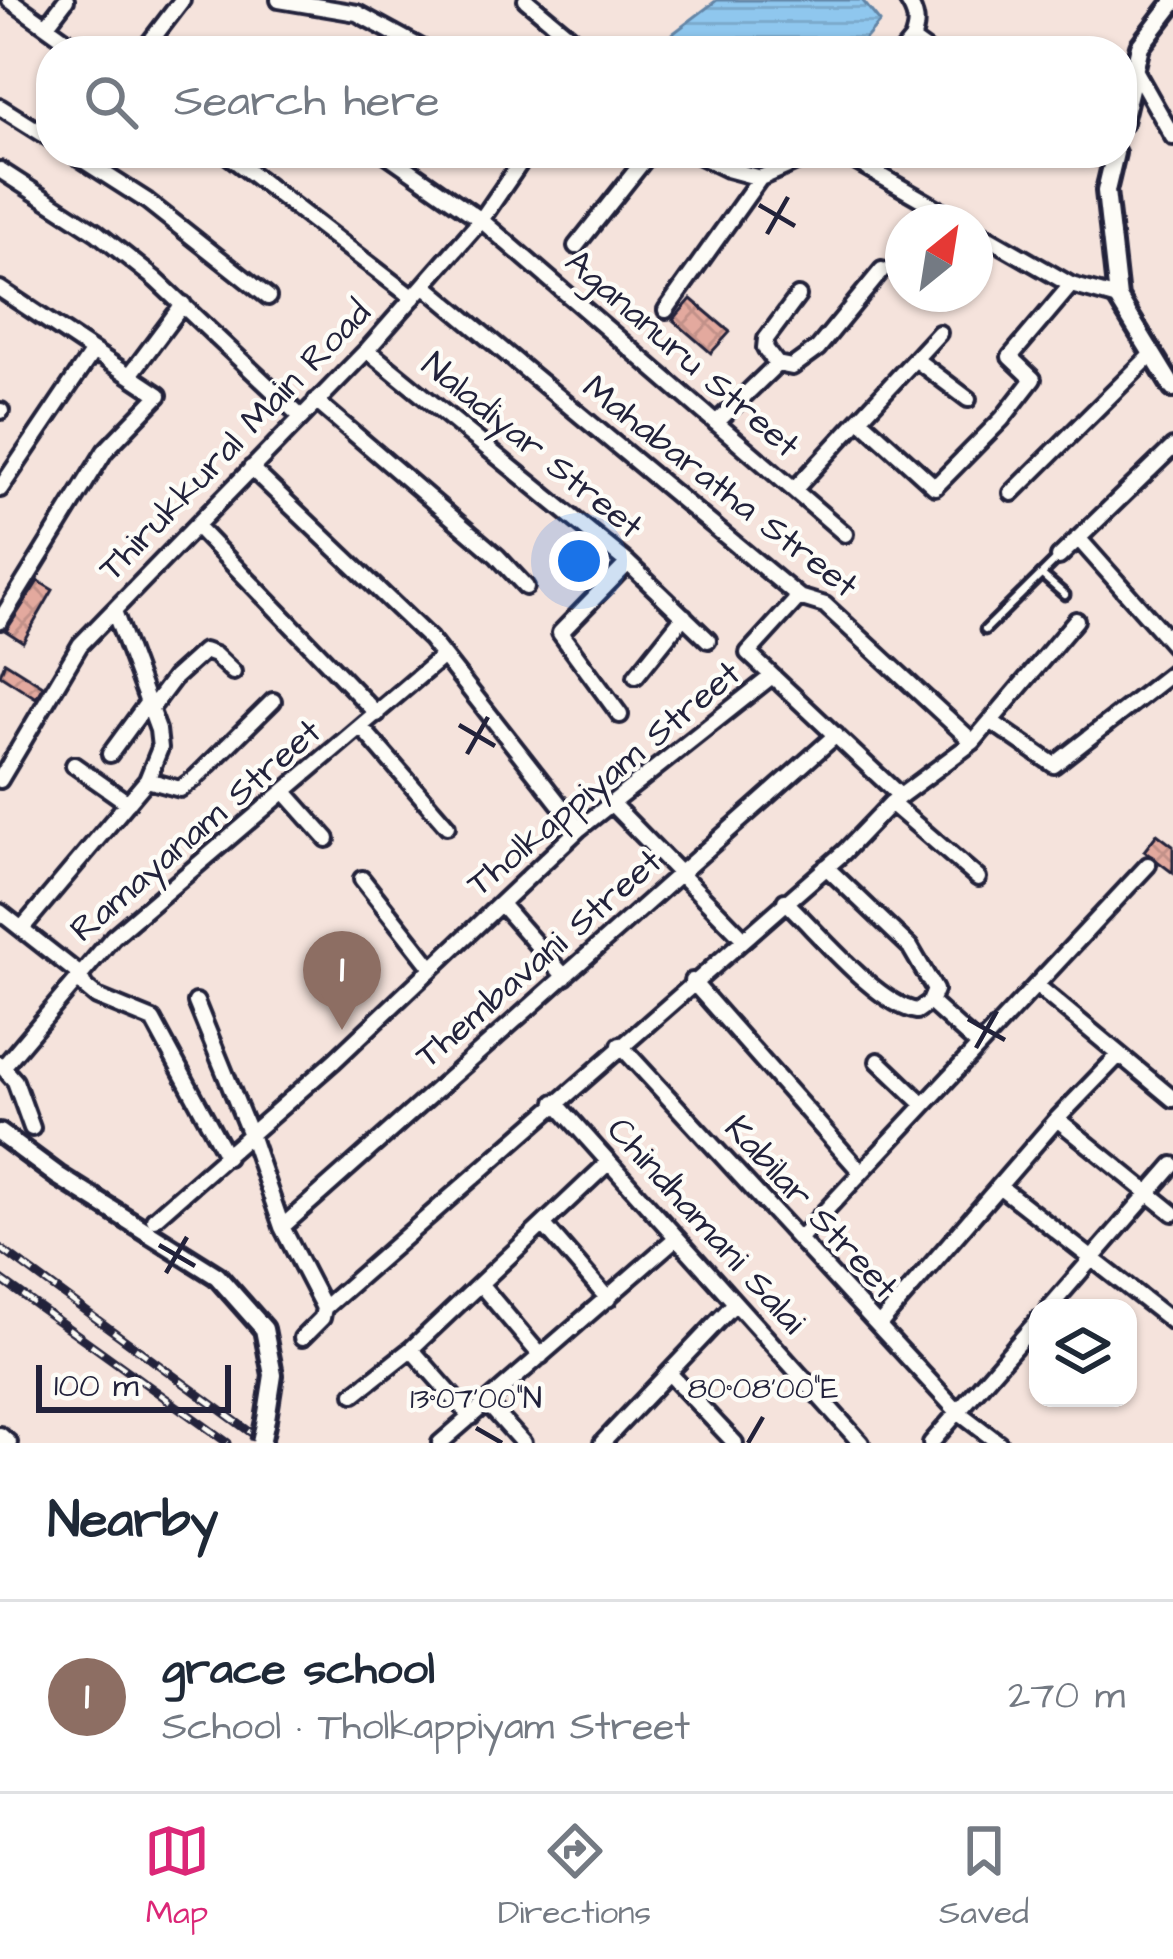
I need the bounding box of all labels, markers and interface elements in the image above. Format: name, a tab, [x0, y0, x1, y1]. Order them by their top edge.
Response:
search box	[36, 36, 1137, 168]
icon: search	[78, 69, 144, 135]
text: Search here	[174, 71, 440, 133]
north arrow	[885, 204, 993, 312]
street label: Agananuru Street	[553, 238, 811, 471]
street label: Thirukkural Main Road	[87, 289, 383, 593]
street label: Naladiyar Street	[410, 341, 654, 552]
street label: Mahabaratha Street	[571, 363, 869, 611]
your location	[549, 531, 609, 591]
street label: Tholkappiyam Street	[456, 649, 752, 909]
street label: Ramayanam Street	[59, 707, 333, 955]
street label: Thembavani Street	[404, 837, 674, 1081]
pin: 1	[303, 931, 381, 1030]
street label: Kabilar Street	[712, 1105, 910, 1312]
street label: Chindhamani Salai	[595, 1106, 817, 1346]
map controls	[1029, 1299, 1137, 1407]
button: layers	[1029, 1299, 1137, 1407]
scale bar	[36, 1359, 231, 1412]
text: 100 m	[54, 1363, 139, 1409]
text: 80°08'00"E	[688, 1368, 839, 1410]
text: 13°07'00"N	[410, 1378, 542, 1420]
text: Nearby	[48, 1486, 218, 1557]
text: grace school	[162, 1639, 435, 1701]
text: 1	[85, 1670, 90, 1724]
text: 270 m	[1008, 1670, 1125, 1724]
text: School · Tholkappiyam Street	[162, 1701, 690, 1755]
tab: Map	[144, 1818, 210, 1936]
tab: Directions	[498, 1818, 651, 1936]
tab: Saved	[939, 1818, 1029, 1936]

